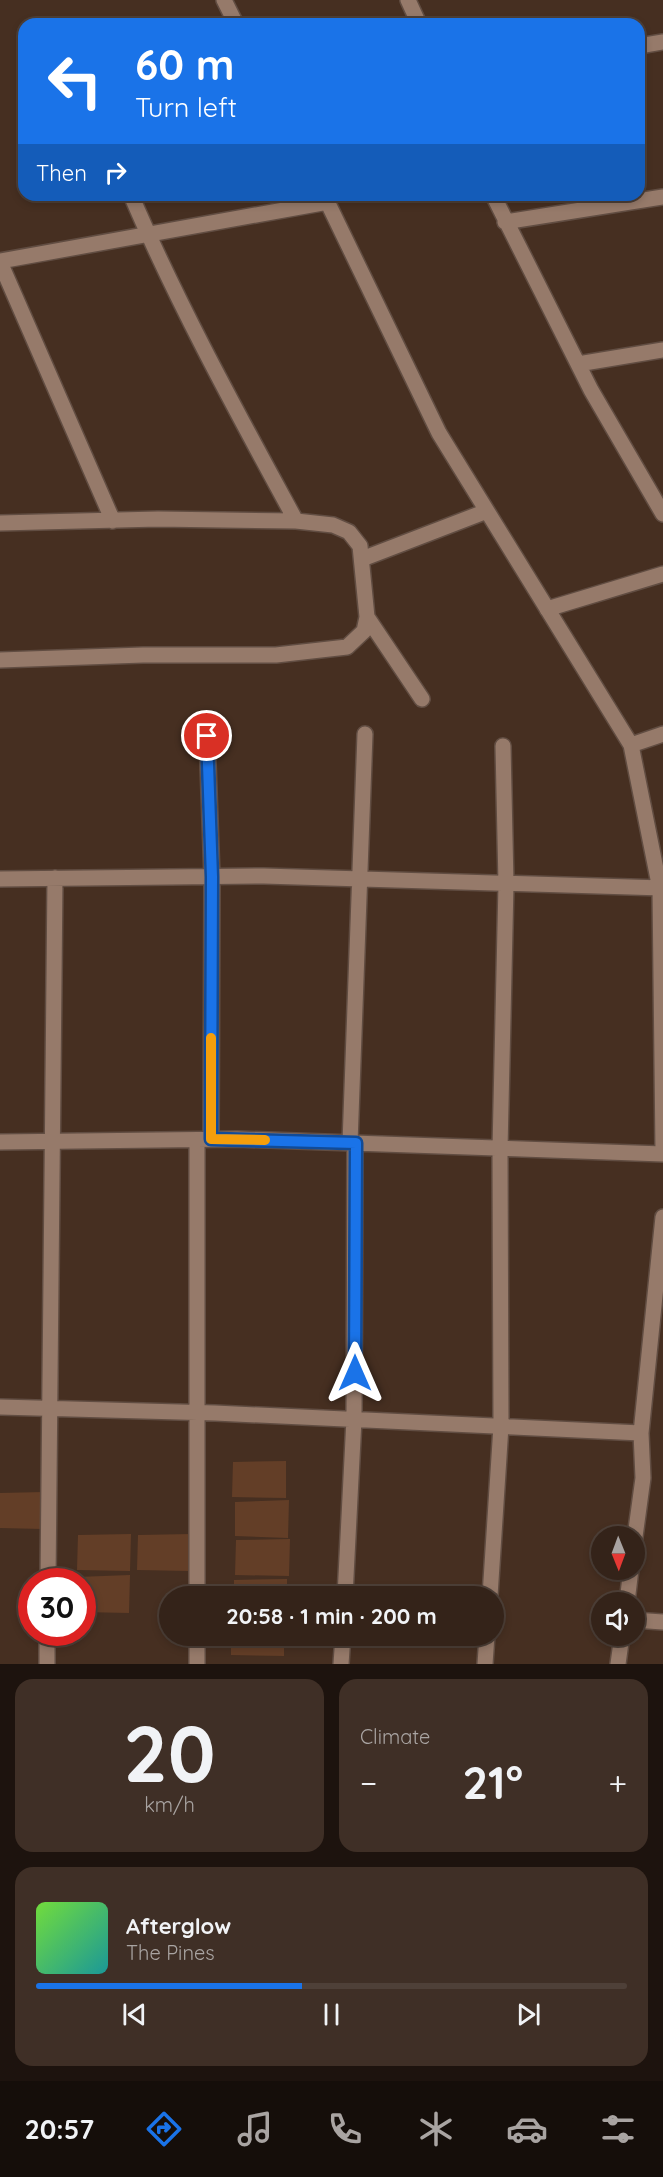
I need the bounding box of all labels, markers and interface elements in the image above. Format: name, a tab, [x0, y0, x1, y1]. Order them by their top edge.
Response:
text: 60 m	[135, 38, 235, 91]
icon: left	[36, 42, 114, 120]
text: Turn left	[135, 90, 237, 124]
icon: right	[99, 156, 132, 189]
text: Then	[36, 159, 87, 187]
pin	[181, 710, 232, 761]
icon: arrive	[190, 719, 223, 752]
position arrow	[323, 1341, 387, 1405]
north arrow	[591, 1526, 645, 1580]
map controls	[591, 1526, 645, 1646]
speed limit sign: 30	[18, 1568, 96, 1646]
button: sound	[591, 1592, 645, 1646]
text: 20:58 · 1 min · 200 m	[226, 1602, 437, 1630]
text: 20	[123, 1704, 216, 1802]
text: Climate	[360, 1724, 430, 1749]
text: 21°	[462, 1754, 523, 1810]
text: −	[360, 1762, 377, 1803]
text: +	[608, 1762, 627, 1803]
text: km/h	[144, 1792, 195, 1817]
text: Afterglow	[126, 1912, 231, 1940]
text: The Pines	[126, 1940, 215, 1965]
icon: previous	[118, 1998, 151, 2031]
icon: pause	[315, 1998, 348, 2031]
icon: next	[512, 1998, 545, 2031]
icon: directions	[143, 2108, 185, 2150]
icon: music	[234, 2108, 276, 2150]
icon: phone	[324, 2108, 366, 2150]
icon: climate	[415, 2108, 457, 2150]
icon: car	[506, 2108, 548, 2150]
icon: filters	[597, 2108, 639, 2150]
text: 20:57	[24, 2112, 94, 2146]

